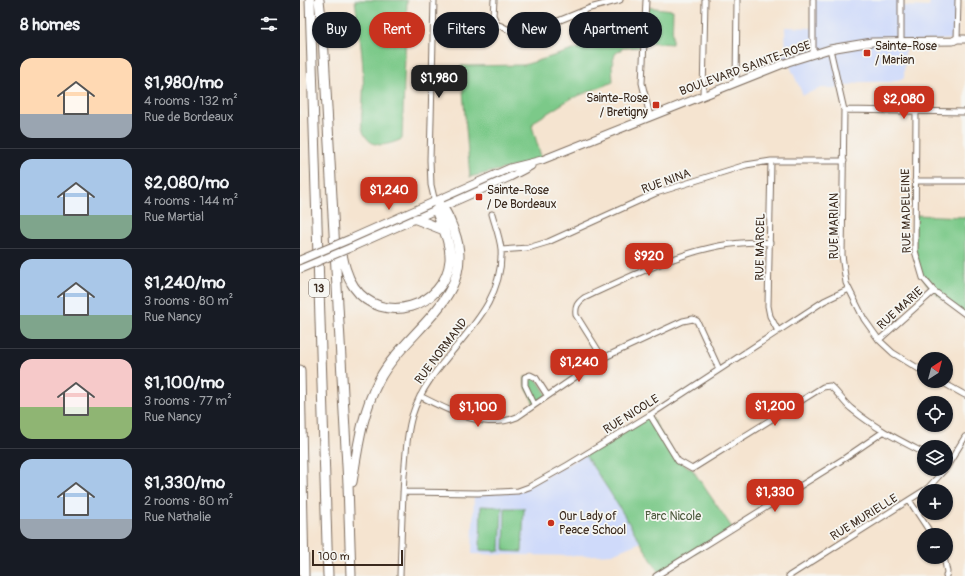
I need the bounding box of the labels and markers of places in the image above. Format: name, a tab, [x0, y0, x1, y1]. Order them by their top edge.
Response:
place label: Sainte-Rose / Marian	[875, 39, 937, 68]
marker: Sainte-Rose / Marian	[862, 48, 872, 58]
pin: $1,980	[406, 65, 472, 99]
pin: $2,080	[871, 86, 937, 120]
place label: Sainte-Rose / Bretigny	[586, 91, 648, 120]
marker: Sainte-Rose / Bretigny	[651, 100, 661, 110]
pin: $1,240	[356, 177, 422, 211]
place label: Sainte-Rose / De Bordeaux	[487, 183, 557, 212]
marker: Sainte-Rose / De Bordeaux	[474, 192, 484, 202]
pin: $920	[625, 243, 673, 277]
pin: $1,240	[546, 349, 612, 383]
pin: $1,200	[742, 393, 808, 427]
pin: $1,100	[445, 394, 511, 428]
pin: $1,330	[742, 479, 808, 513]
place label: Our Lady of Peace School	[559, 509, 626, 538]
marker: Our Lady of Peace School	[546, 518, 556, 528]

